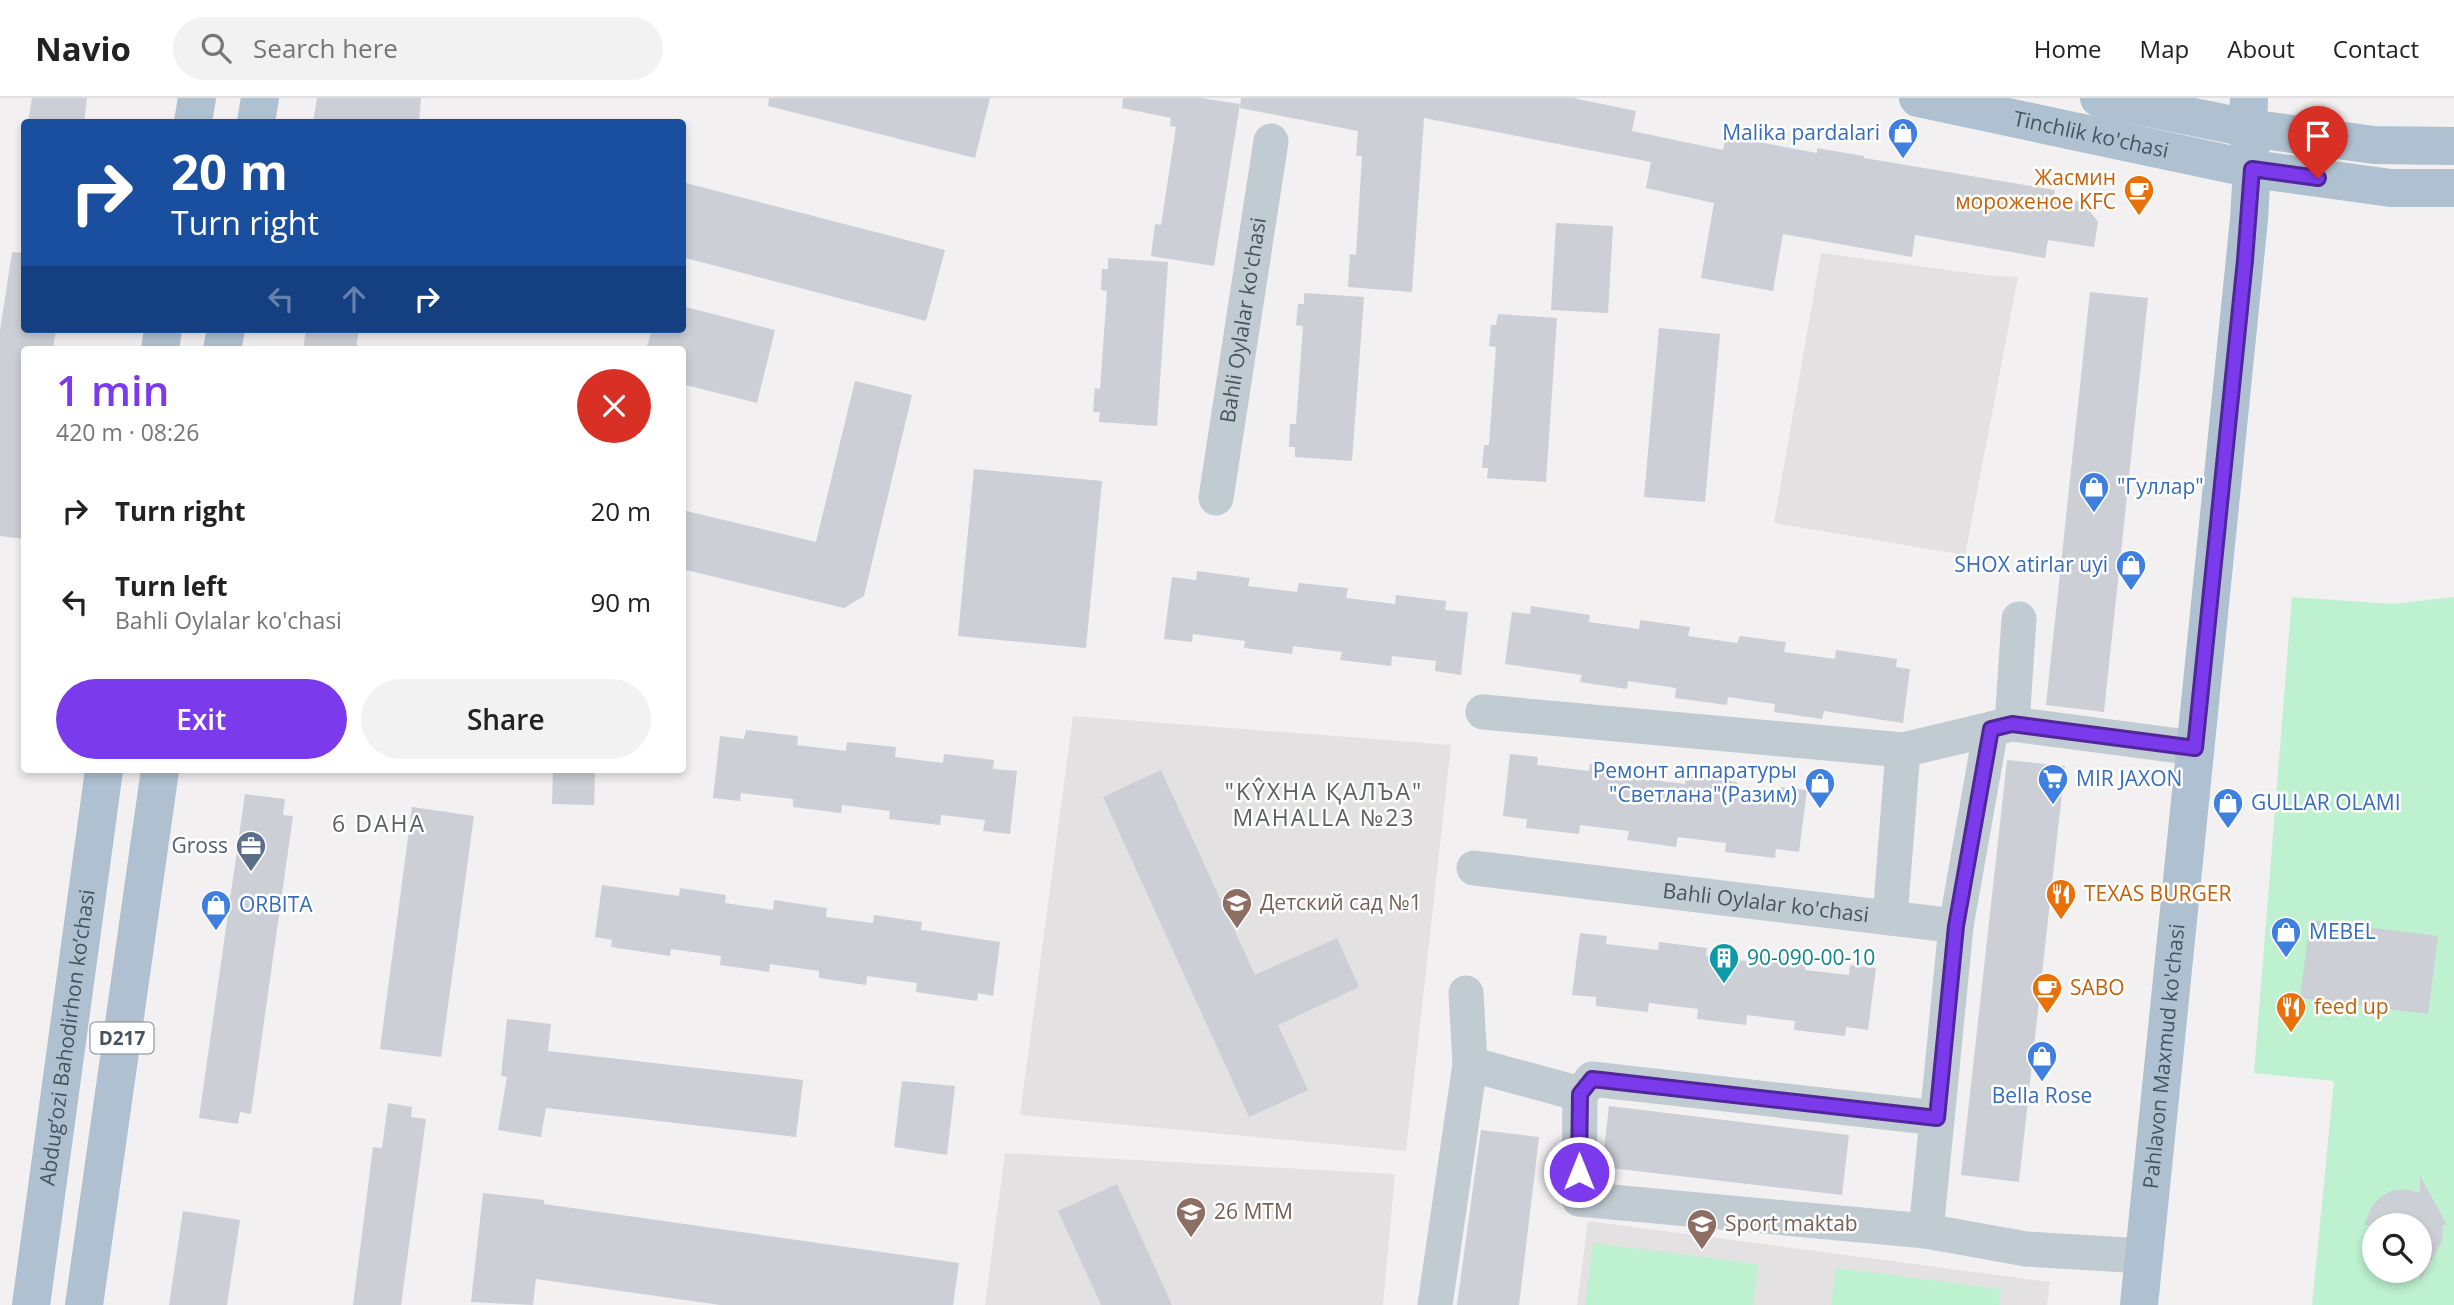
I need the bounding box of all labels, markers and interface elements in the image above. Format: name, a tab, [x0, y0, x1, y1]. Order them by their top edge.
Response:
search box	[173, 17, 663, 80]
text: Navio	[35, 26, 131, 71]
icon: search	[197, 29, 235, 67]
text: Search here	[253, 30, 398, 66]
text: Home	[2034, 32, 2102, 65]
text: Map	[2140, 32, 2189, 65]
text: About	[2227, 32, 2295, 65]
text: Contact	[2333, 32, 2419, 65]
street label: Tinchlik ko'chasi	[2011, 104, 2172, 164]
pin	[2288, 106, 2348, 178]
shop icon: Malika pardalari	[1886, 116, 1920, 160]
icon: arrive	[2299, 117, 2337, 155]
place label: Malika pardalari	[1722, 118, 1880, 146]
text: 20 m	[171, 138, 288, 204]
icon: right	[56, 147, 147, 238]
place label: Жасмин мороженое KFC	[1955, 163, 2116, 215]
cafe icon: Жасмин мороженое KFC	[2122, 173, 2156, 217]
text: Turn right	[171, 201, 319, 244]
street label: Bahli Oylalar ko'chasi	[1213, 215, 1272, 425]
icon: left	[262, 280, 300, 318]
icon: ahead	[335, 280, 373, 318]
icon: right	[408, 280, 446, 318]
text: 1 min	[56, 361, 169, 418]
button: close	[577, 369, 651, 443]
text: 420 m · 08:26	[56, 416, 199, 448]
shop icon: "Гуллар"	[2077, 470, 2111, 514]
place label: "Гуллар"	[2117, 472, 2204, 500]
icon: right	[56, 492, 94, 530]
text: Turn right	[115, 493, 246, 529]
text: 20 m	[590, 493, 651, 529]
shop icon: SHOX atirlar uyi	[2114, 548, 2148, 592]
place label: SHOX atirlar uyi	[1954, 550, 2108, 578]
text: Turn left	[115, 568, 227, 604]
icon: left	[56, 583, 94, 621]
text: 90 m	[590, 584, 651, 620]
text: Bahli Oylalar ko'chasi	[115, 604, 342, 636]
button: Exit	[56, 679, 347, 759]
button: Share	[361, 679, 651, 759]
place label: Ремонт аппаратуры "Светлана"(Разим)	[1593, 756, 1797, 808]
supermarket icon: MIR JAXON	[2036, 762, 2070, 806]
place label: MIR JAXON	[2076, 764, 2182, 792]
shop icon: Ремонт аппаратуры "Светлана"(Разим)	[1803, 766, 1837, 810]
district label: "KŶХНА ҚАЛЪА" MAHALLA №23	[1225, 775, 1423, 833]
shop icon: GULLAR OLAMI	[2211, 786, 2245, 830]
place label: GULLAR OLAMI	[2251, 788, 2401, 816]
district label: 6 DAHA	[332, 807, 426, 839]
office icon: Gross	[234, 829, 268, 873]
place label: Gross	[172, 831, 228, 859]
street label: Bahli Oylalar ko'chasi	[1661, 876, 1871, 928]
restaurant icon: TEXAS BURGER	[2044, 877, 2078, 921]
place label: TEXAS BURGER	[2084, 879, 2231, 907]
school or university icon: Детский сад №1	[1220, 886, 1254, 930]
street label: Abdug’ozi Bahodirhon ko’chasi	[32, 887, 101, 1187]
shop icon: ORBITA	[199, 888, 233, 932]
place label: Детский сад №1	[1260, 888, 1422, 916]
place label: ORBITA	[239, 890, 313, 918]
shop icon: MEBEL	[2269, 915, 2303, 959]
place label: MEBEL	[2309, 917, 2376, 945]
street label: Pahlavon Maxmud ko'chasi	[2136, 922, 2191, 1190]
building icon: 90-090-00-10	[1707, 941, 1741, 985]
place label: 90-090-00-10	[1747, 943, 1875, 971]
cafe icon: SABO	[2030, 971, 2064, 1015]
place label: SABO	[2070, 973, 2125, 1001]
restaurant icon: feed up	[2274, 990, 2308, 1034]
place label: feed up	[2314, 992, 2389, 1020]
road number: D217	[90, 1022, 154, 1054]
shop icon: Bella Rose	[2025, 1039, 2059, 1083]
place label: Bella Rose	[1992, 1081, 2092, 1109]
position arrow	[1542, 1135, 1616, 1209]
school or university icon: 26 MTM	[1174, 1195, 1208, 1239]
place label: 26 MTM	[1214, 1197, 1293, 1225]
school or university icon: Sport maktab	[1685, 1207, 1719, 1251]
place label: Sport maktab	[1725, 1209, 1858, 1237]
map controls	[2362, 1213, 2432, 1283]
button: search	[2362, 1213, 2432, 1283]

